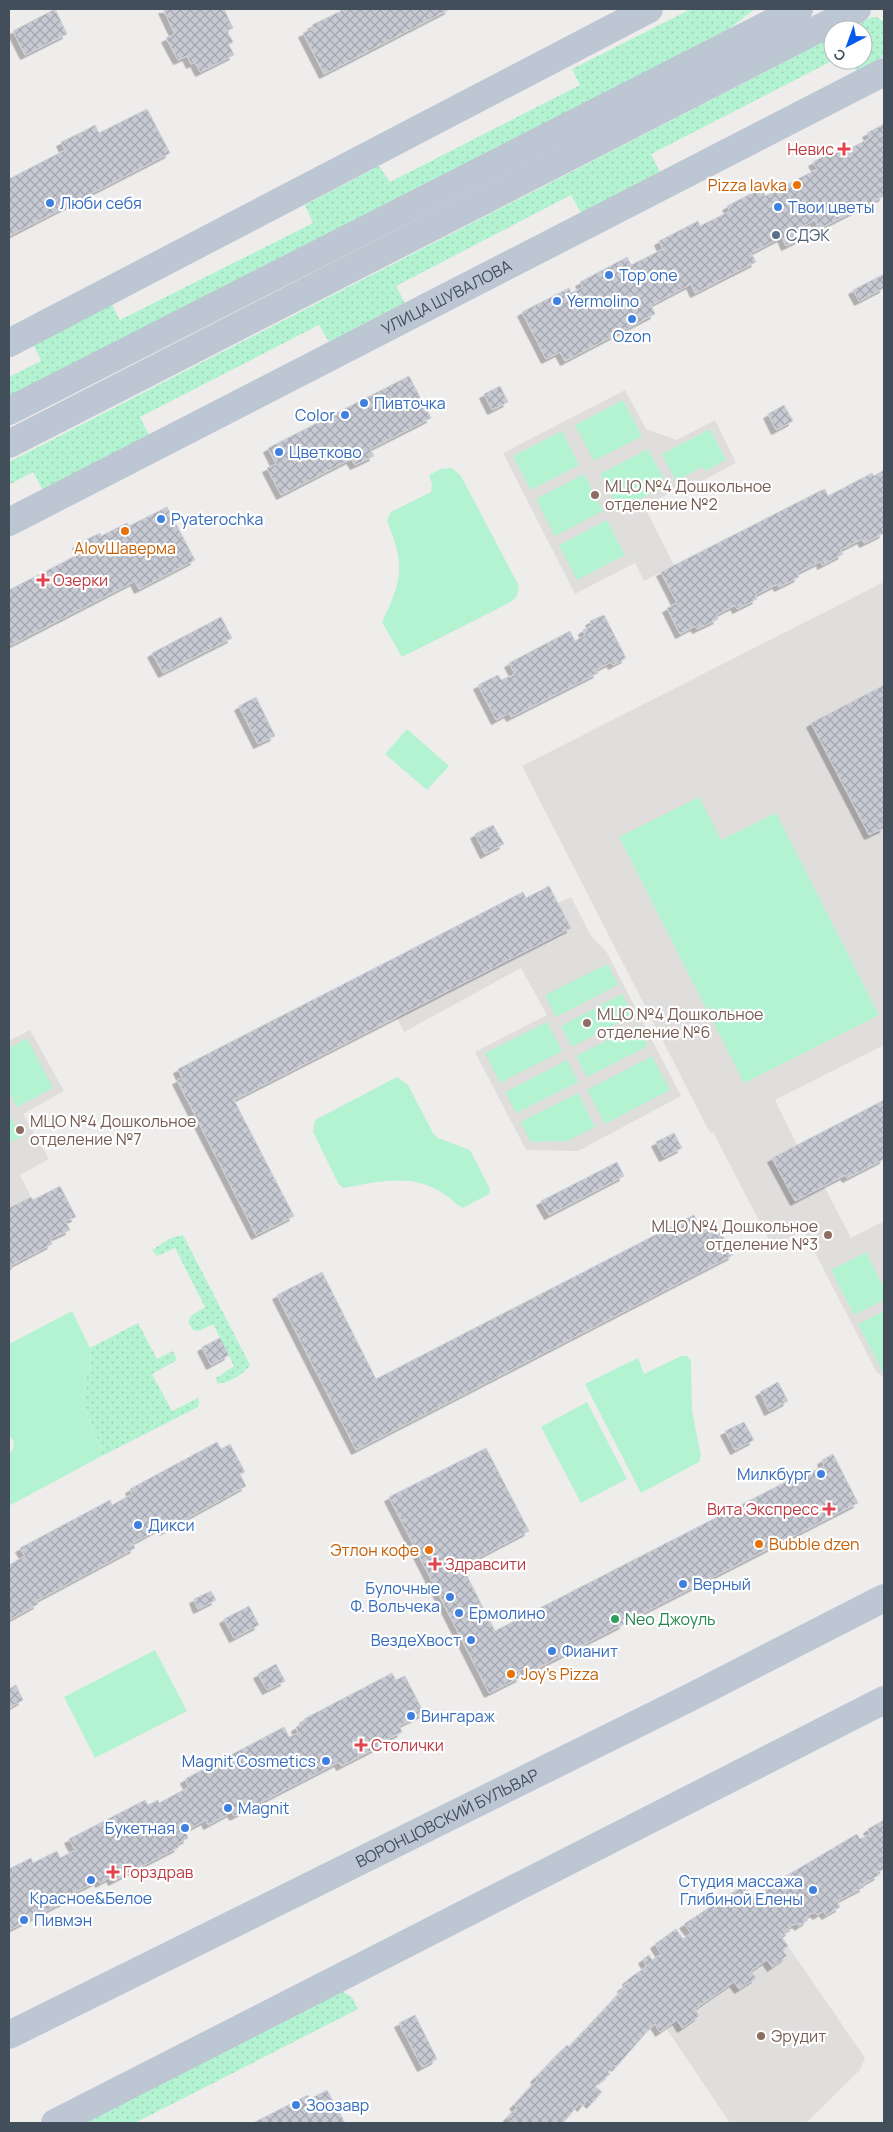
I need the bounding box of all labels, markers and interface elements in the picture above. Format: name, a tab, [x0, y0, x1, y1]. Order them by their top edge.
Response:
north arrow	[823, 20, 873, 70]
text: С	[829, 45, 849, 66]
place label: Невис	[787, 138, 834, 160]
marker: Невис	[838, 143, 850, 155]
place label: Pizza lavka	[708, 174, 787, 196]
marker: Pizza lavka	[791, 179, 803, 191]
place label: Люби себя	[60, 192, 142, 214]
place label: Твои цветы	[788, 196, 874, 218]
marker: Люби себя	[44, 197, 56, 209]
marker: Твои цветы	[772, 201, 784, 213]
place label: СДЭК	[786, 224, 830, 246]
marker: СДЭК	[770, 229, 782, 241]
street label: УЛИЦА ШУВАЛОВА	[378, 254, 515, 340]
place label: Top one	[619, 264, 678, 286]
marker: Top one	[603, 269, 615, 281]
place label: Yermolino	[567, 290, 639, 312]
marker: Yermolino	[551, 295, 563, 307]
marker: Ozon	[626, 313, 638, 325]
place label: Ozon	[613, 325, 651, 347]
place label: Пивточка	[374, 392, 446, 414]
marker: Пивточка	[358, 397, 370, 409]
place label: Color	[295, 404, 335, 426]
marker: Color	[339, 409, 351, 421]
place label: Цветково	[289, 441, 362, 463]
marker: Цветково	[273, 446, 285, 458]
place label: МЦО №4 Дошкольное отделение №2	[605, 475, 771, 515]
marker: МЦО №4 Дошкольное отделение №2	[589, 489, 601, 501]
place label: Pyaterochka	[171, 508, 263, 530]
marker: Pyaterochka	[155, 513, 167, 525]
marker: AlovШаверма	[119, 525, 131, 537]
place label: AlovШаверма	[74, 537, 176, 559]
place label: Озерки	[53, 569, 108, 591]
marker: Озерки	[37, 574, 49, 586]
place label: МЦО №4 Дошкольное отделение №6	[597, 1003, 763, 1043]
marker: МЦО №4 Дошкольное отделение №6	[581, 1017, 593, 1029]
place label: МЦО №4 Дошкольное отделение №7	[30, 1110, 196, 1150]
marker: МЦО №4 Дошкольное отделение №7	[14, 1124, 26, 1136]
place label: МЦО №4 Дошкольное отделение №3	[652, 1215, 818, 1255]
marker: МЦО №4 Дошкольное отделение №3	[822, 1229, 834, 1241]
place label: Милкбург	[737, 1463, 812, 1485]
marker: Милкбург	[815, 1468, 827, 1480]
place label: Вита Экспресс	[707, 1498, 819, 1520]
marker: Вита Экспресс	[823, 1503, 835, 1515]
place label: Дикси	[148, 1514, 195, 1536]
marker: Дикси	[132, 1519, 144, 1531]
place label: Bubble dzen	[769, 1533, 859, 1555]
marker: Bubble dzen	[753, 1538, 765, 1550]
place label: Этлон кофе	[330, 1539, 419, 1561]
marker: Этлон кофе	[423, 1544, 435, 1556]
place label: Здравсити	[445, 1553, 526, 1575]
marker: Здравсити	[429, 1558, 441, 1570]
place label: Верный	[693, 1573, 751, 1595]
place label: Булочные Ф. Вольчека	[351, 1577, 440, 1617]
marker: Верный	[677, 1578, 689, 1590]
marker: Булочные Ф. Вольчека	[444, 1591, 456, 1603]
place label: Ермолино	[469, 1602, 545, 1624]
marker: Ермолино	[453, 1607, 465, 1619]
place label: Neo Джоуль	[625, 1608, 716, 1630]
marker: Neo Джоуль	[609, 1613, 621, 1625]
place label: ВездеХвост	[371, 1629, 461, 1651]
marker: ВездеХвост	[465, 1634, 477, 1646]
place label: Фианит	[562, 1640, 618, 1662]
marker: Фианит	[546, 1645, 558, 1657]
place label: Joy's Pizza	[521, 1663, 599, 1685]
marker: Joy's Pizza	[505, 1668, 517, 1680]
place label: Вингараж	[421, 1705, 496, 1727]
marker: Вингараж	[405, 1710, 417, 1722]
place label: Столички	[371, 1734, 444, 1756]
marker: Столички	[355, 1739, 367, 1751]
place label: Magnit Cosmetics	[182, 1750, 316, 1772]
marker: Magnit Cosmetics	[320, 1755, 332, 1767]
street label: ВОРОНЦОВСКИЙ БУЛЬВАР	[352, 1763, 543, 1872]
place label: Magnit	[238, 1797, 289, 1819]
marker: Magnit	[222, 1802, 234, 1814]
place label: Букетная	[105, 1817, 175, 1839]
marker: Букетная	[179, 1822, 191, 1834]
place label: Горздрав	[123, 1861, 194, 1883]
marker: Горздрав	[107, 1866, 119, 1878]
place label: Студия массажа Глибиной Елены	[679, 1870, 803, 1910]
marker: Красное&Белое	[85, 1874, 97, 1886]
marker: Студия массажа Глибиной Елены	[807, 1884, 819, 1896]
place label: Красное&Белое	[30, 1887, 152, 1909]
place label: Пивмэн	[34, 1909, 92, 1931]
marker: Пивмэн	[18, 1914, 30, 1926]
place label: Эрудит	[771, 2025, 826, 2047]
marker: Эрудит	[755, 2030, 767, 2042]
place label: Зоозавр	[306, 2094, 369, 2116]
marker: Зоозавр	[290, 2099, 302, 2111]

